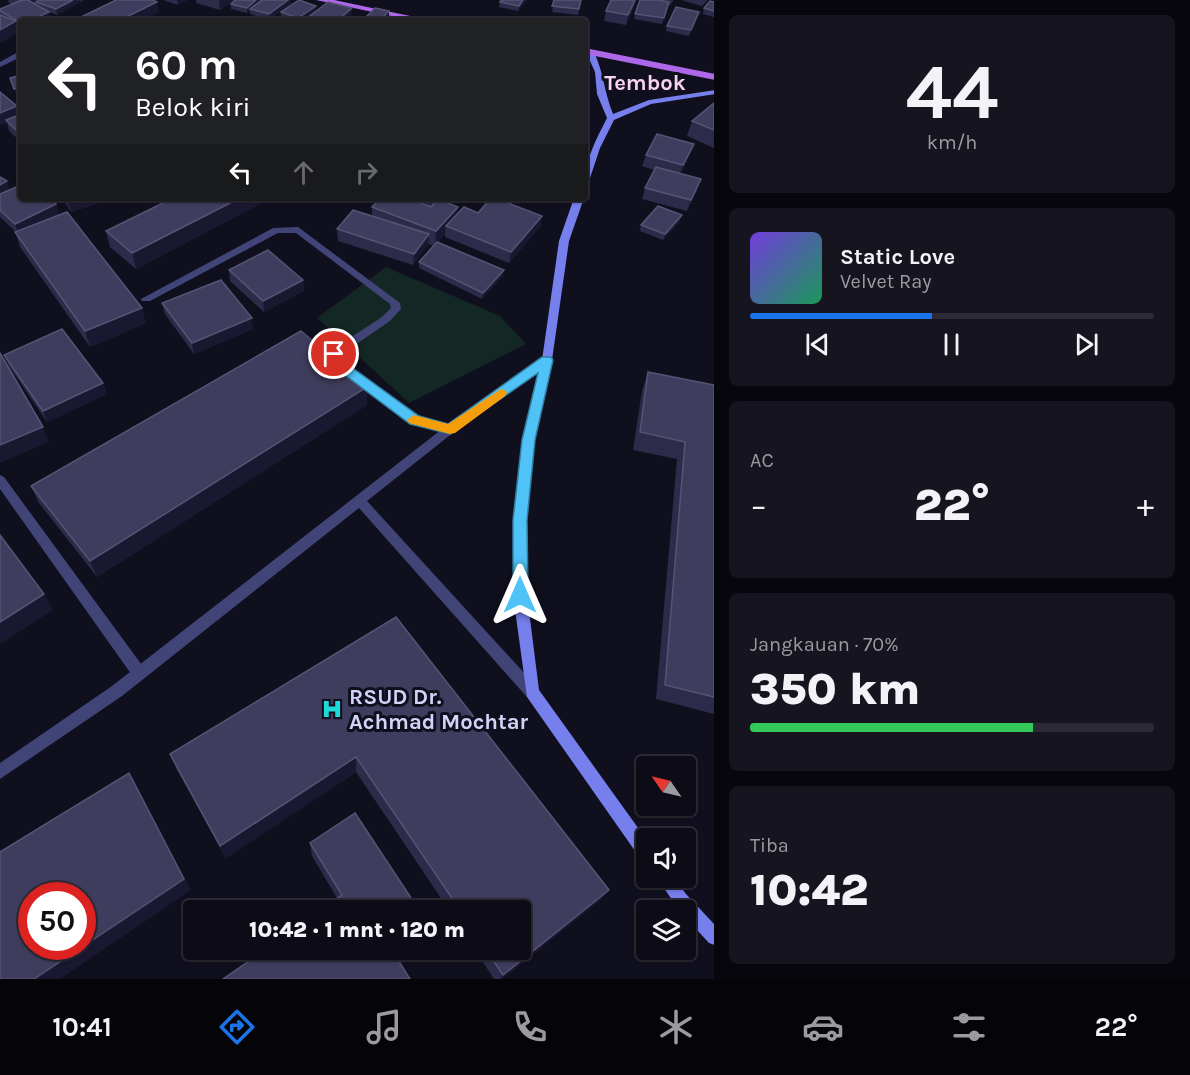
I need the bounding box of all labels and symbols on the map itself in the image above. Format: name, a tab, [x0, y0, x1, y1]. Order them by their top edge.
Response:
district label: Tembok	[604, 70, 686, 96]
pin	[308, 328, 359, 379]
position arrow	[488, 563, 552, 627]
place label: RSUD Dr. Achmad Mochtar	[349, 684, 529, 735]
hospital icon: RSUD Dr. Achmad Mochtar	[320, 697, 344, 721]
north arrow	[636, 756, 696, 816]
speed limit sign: 50	[18, 882, 96, 960]

